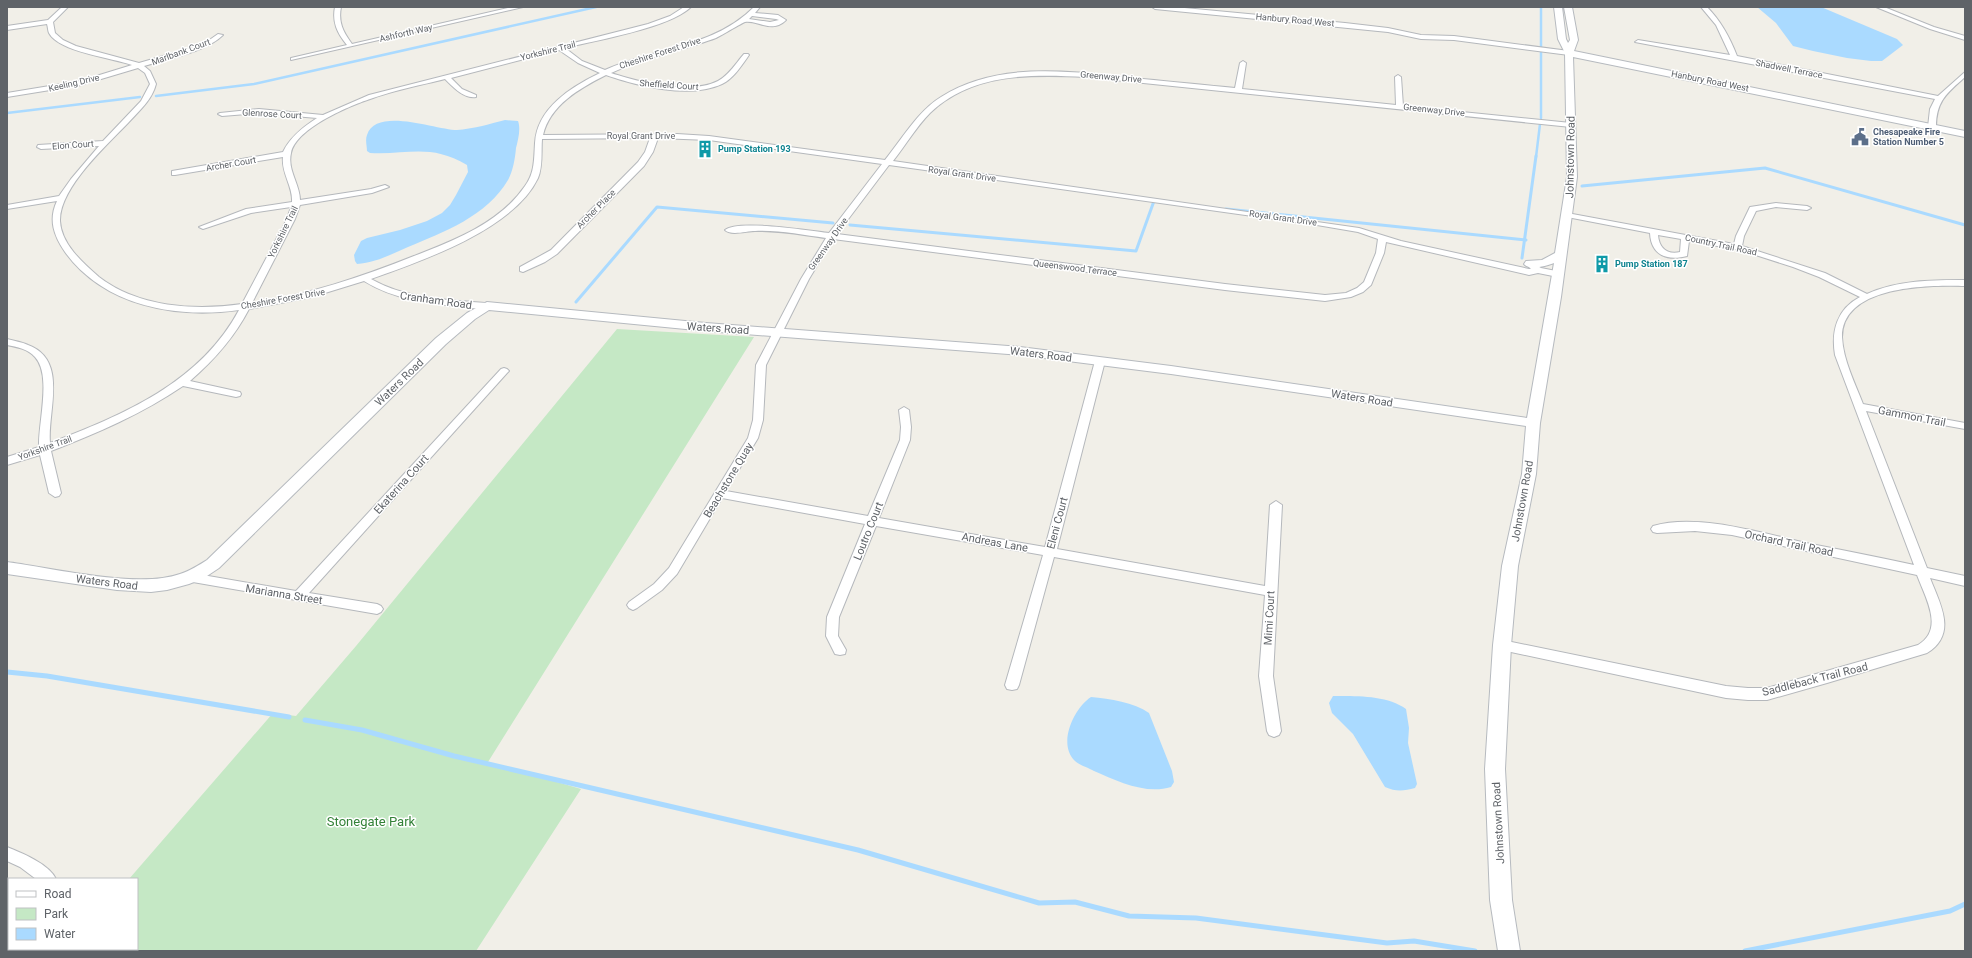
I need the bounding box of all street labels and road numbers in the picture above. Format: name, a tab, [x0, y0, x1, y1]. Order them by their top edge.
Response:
street label: Hanbury Road West	[1255, 12, 1335, 28]
street label: Ashforth Way	[379, 22, 434, 44]
street label: Cheshire Forest Drive	[618, 35, 702, 71]
street label: Marlbank Court	[150, 37, 212, 67]
street label: Yorkshire Trail	[519, 39, 577, 63]
street label: Shadwell Terrace	[1755, 58, 1824, 80]
street label: Greenway Drive	[1080, 69, 1142, 85]
street label: Hanbury Road West	[1670, 69, 1750, 93]
street label: Keeling Drive	[48, 72, 101, 94]
street label: Sheffield Court	[639, 78, 699, 92]
street label: Greenway Drive	[1403, 102, 1466, 118]
street label: Glenrose Court	[242, 107, 302, 121]
street label: Johnstown Road	[1563, 116, 1578, 198]
street label: Royal Grant Drive	[607, 131, 675, 141]
street label: Elon Court	[52, 139, 94, 151]
street label: Archer Court	[205, 155, 257, 173]
street label: Royal Grant Drive	[927, 164, 997, 184]
street label: Archer Place	[574, 187, 618, 231]
street label: Yorkshire Trail	[266, 204, 300, 260]
street label: Royal Grant Drive	[1248, 208, 1318, 228]
street label: Greenway Drive	[806, 216, 850, 272]
street label: Country Trail Road	[1684, 232, 1758, 258]
street label: Queenswood Terrace	[1032, 258, 1118, 278]
street label: Cheshire Forest Drive	[240, 287, 326, 311]
street label: Cranham Road	[399, 289, 473, 312]
street label: Waters Road	[686, 320, 750, 337]
street label: Waters Road	[1009, 344, 1073, 365]
street label: Waters Road	[372, 356, 426, 409]
street label: Waters Road	[1330, 387, 1394, 410]
street label: Gammon Trail	[1877, 404, 1947, 429]
street label: Yorkshire Trail	[17, 434, 73, 462]
street label: Beachstone Quay	[701, 440, 756, 520]
street label: Ekaterina Court	[371, 452, 432, 517]
street label: Johnstown Road	[1509, 459, 1536, 543]
street label: Eleni Court	[1044, 495, 1071, 551]
street label: Loutro Court	[851, 500, 886, 562]
street label: Orchard Trail Road	[1743, 528, 1834, 559]
street label: Andreas Lane	[961, 530, 1029, 555]
street label: Waters Road	[75, 572, 139, 593]
street label: Marianna Street	[244, 582, 324, 607]
street label: Mimi Court	[1262, 590, 1277, 646]
street label: Saddleback Trail Road	[1761, 660, 1869, 699]
street label: Johnstown Road	[1490, 782, 1507, 864]

